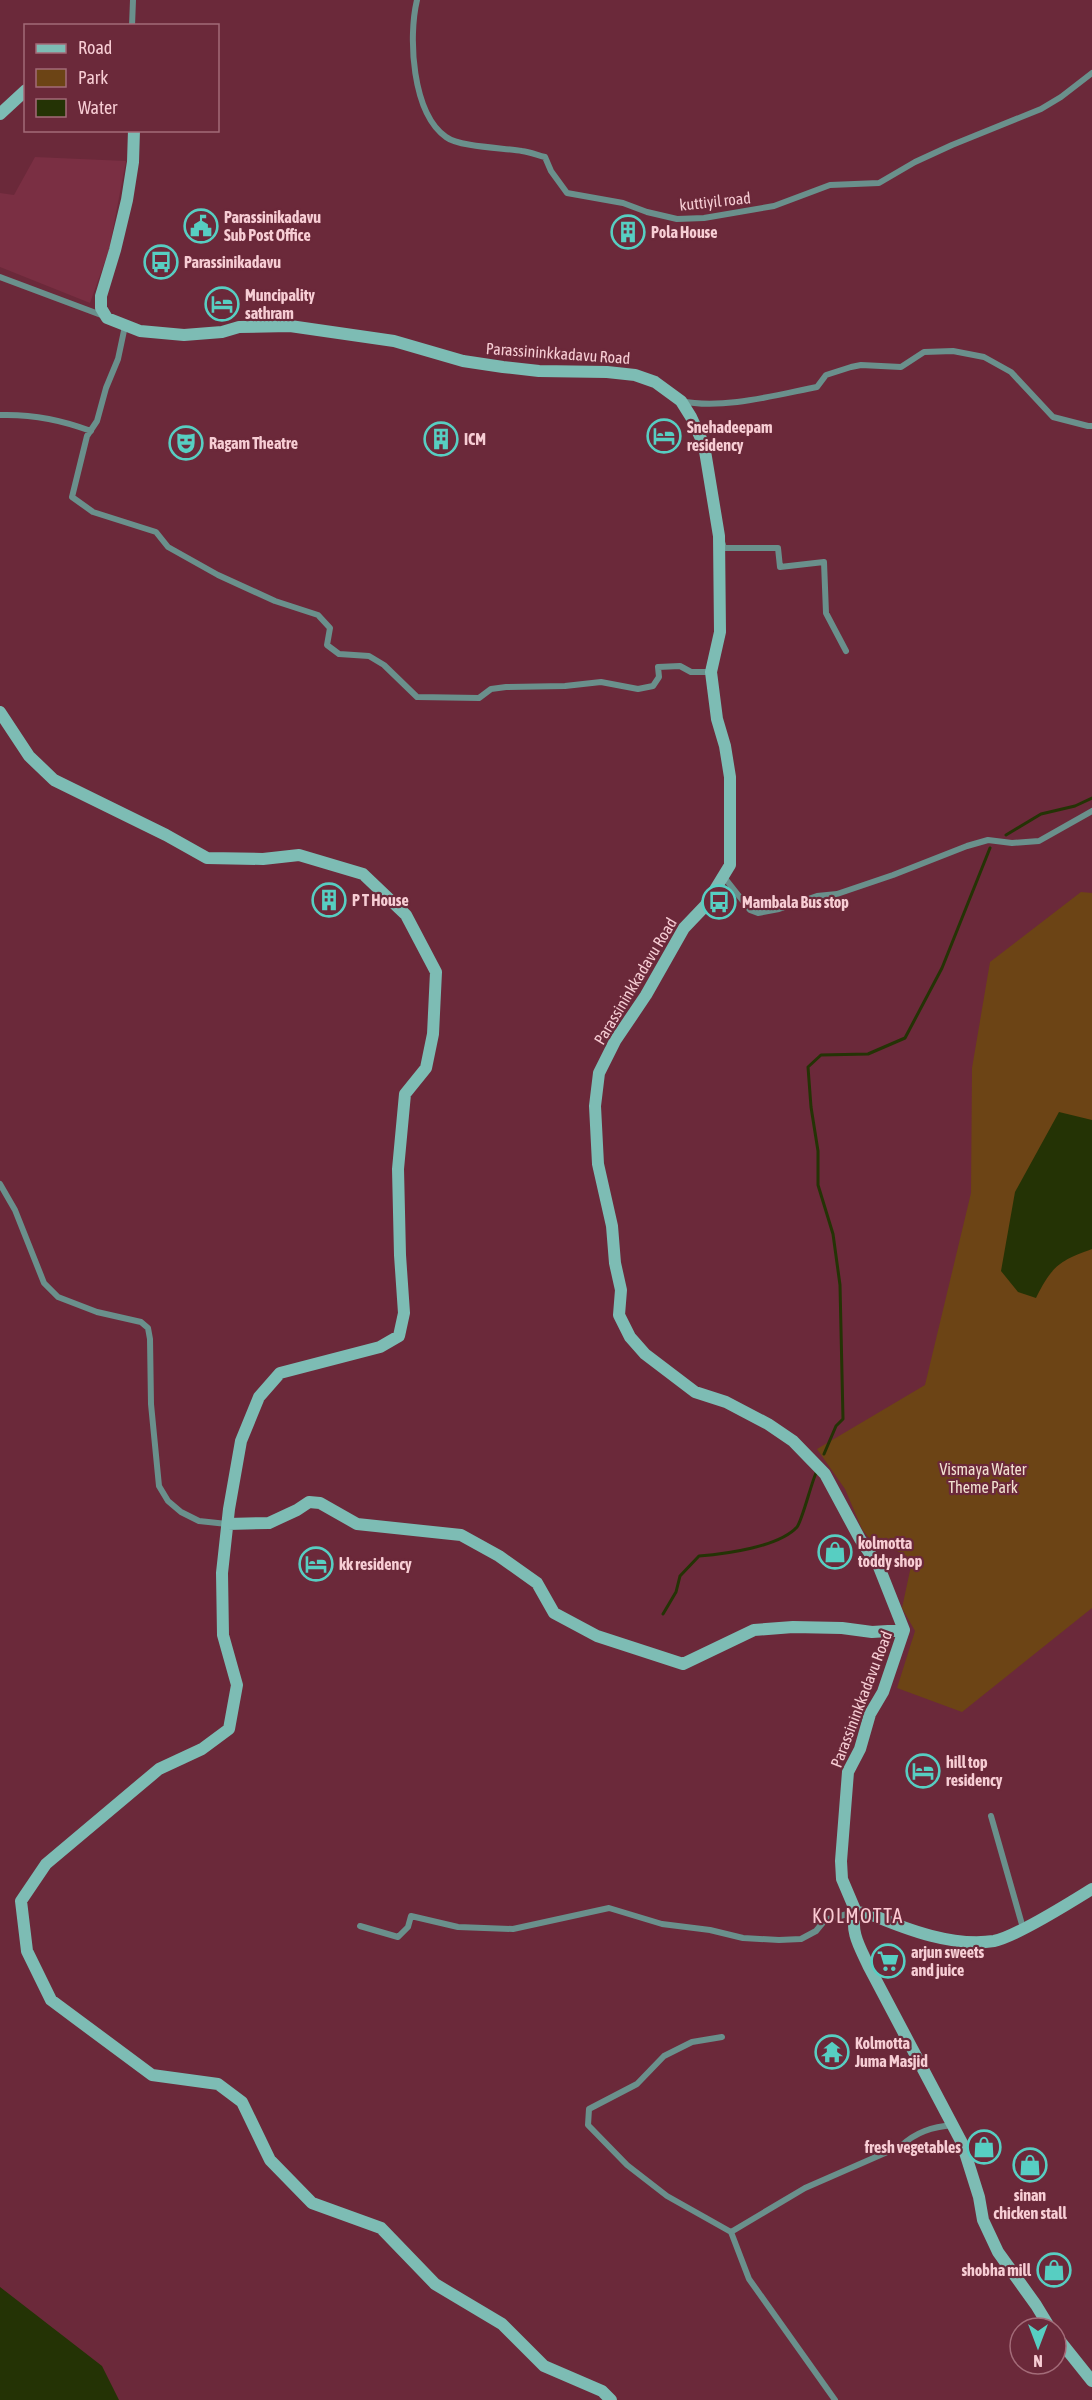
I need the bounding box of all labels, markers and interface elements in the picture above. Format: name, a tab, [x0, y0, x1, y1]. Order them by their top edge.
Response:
legend	[24, 24, 219, 132]
text: Road	[78, 37, 112, 58]
text: Park	[78, 67, 108, 88]
text: Water	[78, 97, 118, 118]
street label: kuttiyil road	[678, 188, 752, 215]
public building icon: Parassinikadavu Sub Post Office	[183, 208, 219, 244]
place label: Parassinikadavu Sub Post Office	[224, 208, 321, 244]
building icon: Pola House	[610, 214, 646, 250]
place label: Pola House	[651, 223, 718, 241]
bus stop icon: Parassinikadavu	[143, 244, 179, 280]
place label: Parassinikadavu	[184, 253, 281, 271]
hotel icon: Muncipality sathram	[204, 286, 240, 322]
place label: Muncipality sathram	[245, 286, 315, 322]
street label: Parassininkkadavu Road	[485, 339, 631, 367]
hotel icon: Snehadeepam residency	[646, 418, 682, 454]
place label: Snehadeepam residency	[687, 418, 773, 454]
building icon: ICM	[423, 421, 459, 457]
theatre icon: Ragam Theatre	[168, 425, 204, 461]
place label: ICM	[464, 430, 486, 448]
place label: Ragam Theatre	[209, 434, 298, 452]
building icon: P T House	[311, 882, 347, 918]
bus stop icon: Mambala Bus stop	[701, 884, 737, 920]
place label: P T House	[352, 891, 409, 909]
place label: Mambala Bus stop	[742, 893, 849, 911]
street label: Parassininkkadavu Road	[590, 914, 680, 1048]
park label: Vismaya Water Theme Park	[939, 1460, 1027, 1496]
shop icon: kolmotta toddy shop	[817, 1534, 853, 1570]
place label: kolmotta toddy shop	[857, 1534, 923, 1570]
hotel icon: kk residency	[298, 1546, 334, 1582]
place label: kk residency	[339, 1555, 412, 1573]
street label: Parassininkkadavu Road	[827, 1628, 895, 1770]
hotel icon: hill top residency	[905, 1753, 941, 1789]
place label: hill top residency	[946, 1753, 1003, 1789]
district label: KOLMOTTA	[812, 1904, 904, 1927]
supermarket icon: arjun sweets and juice	[870, 1943, 906, 1979]
place label: arjun sweets and juice	[911, 1943, 985, 1979]
temple icon: Kolmotta Juma Masjid	[814, 2034, 850, 2070]
place label: Kolmotta Juma Masjid	[854, 2034, 928, 2070]
shop icon: fresh vegetables	[966, 2129, 1002, 2165]
place label: fresh vegetables	[864, 2138, 961, 2156]
shop icon: sinan chicken stall	[1012, 2147, 1048, 2183]
place label: sinan chicken stall	[993, 2186, 1067, 2222]
shop icon: shobha mill	[1036, 2252, 1072, 2288]
place label: shobha mill	[961, 2261, 1032, 2279]
north arrow	[1008, 2316, 1068, 2376]
text: N	[1033, 2352, 1043, 2370]

